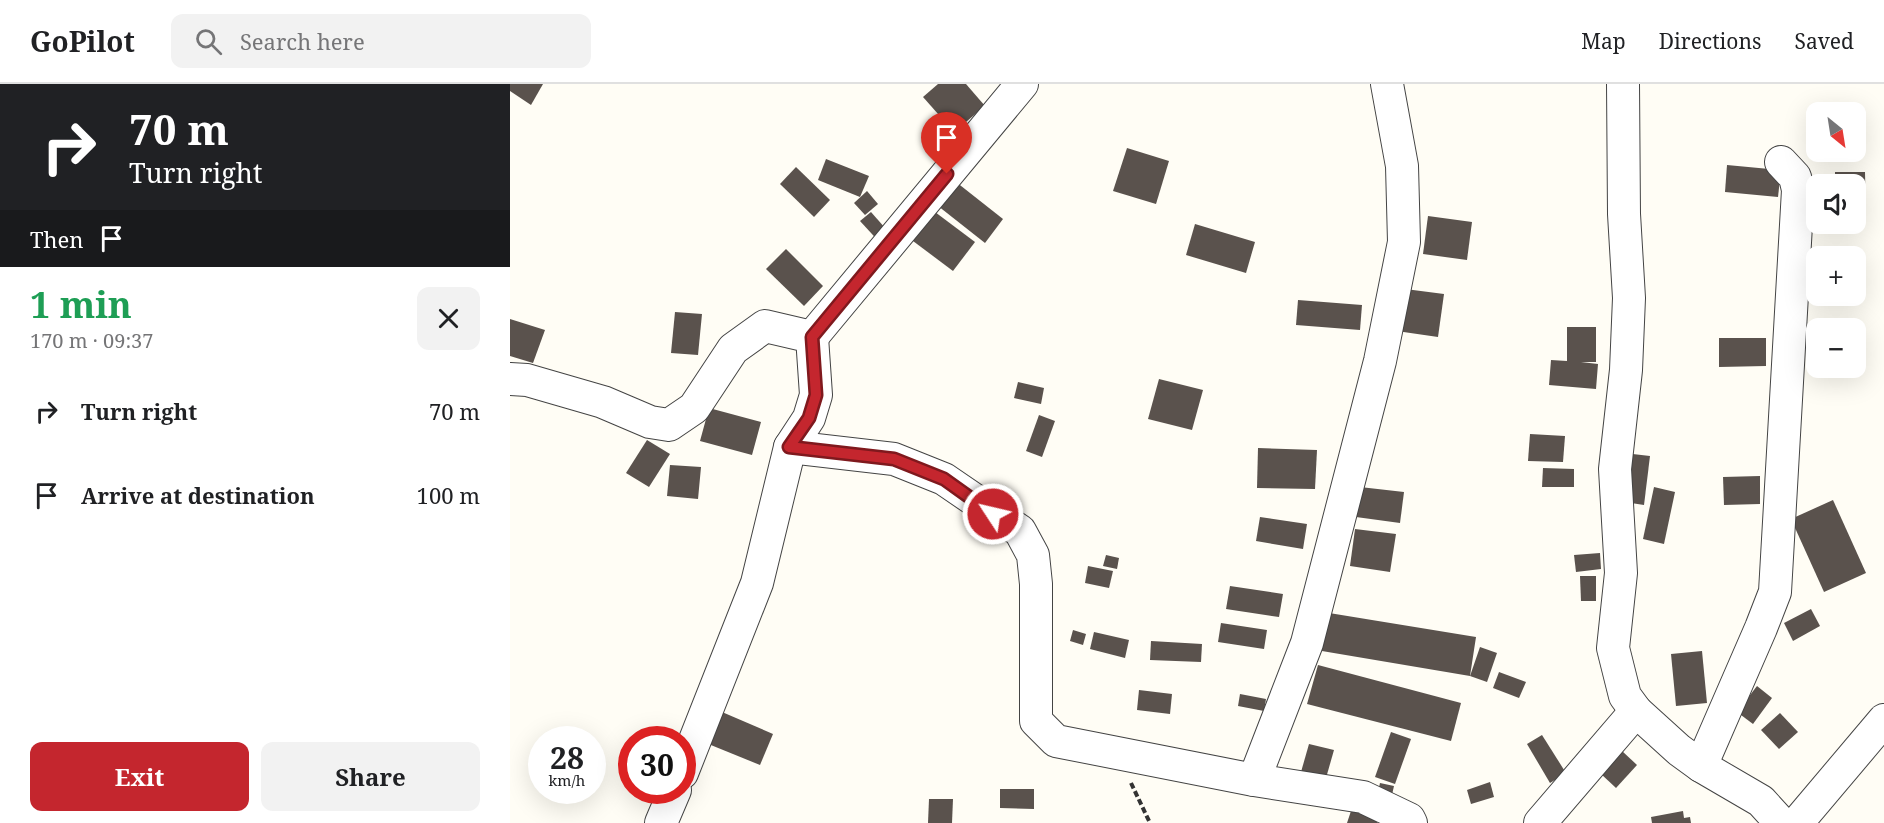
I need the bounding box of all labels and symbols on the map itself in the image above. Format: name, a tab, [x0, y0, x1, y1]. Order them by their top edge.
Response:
north arrow	[1806, 102, 1866, 162]
pin	[921, 112, 972, 174]
position arrow	[961, 482, 1025, 546]
speed limit sign: 30	[618, 726, 696, 804]

